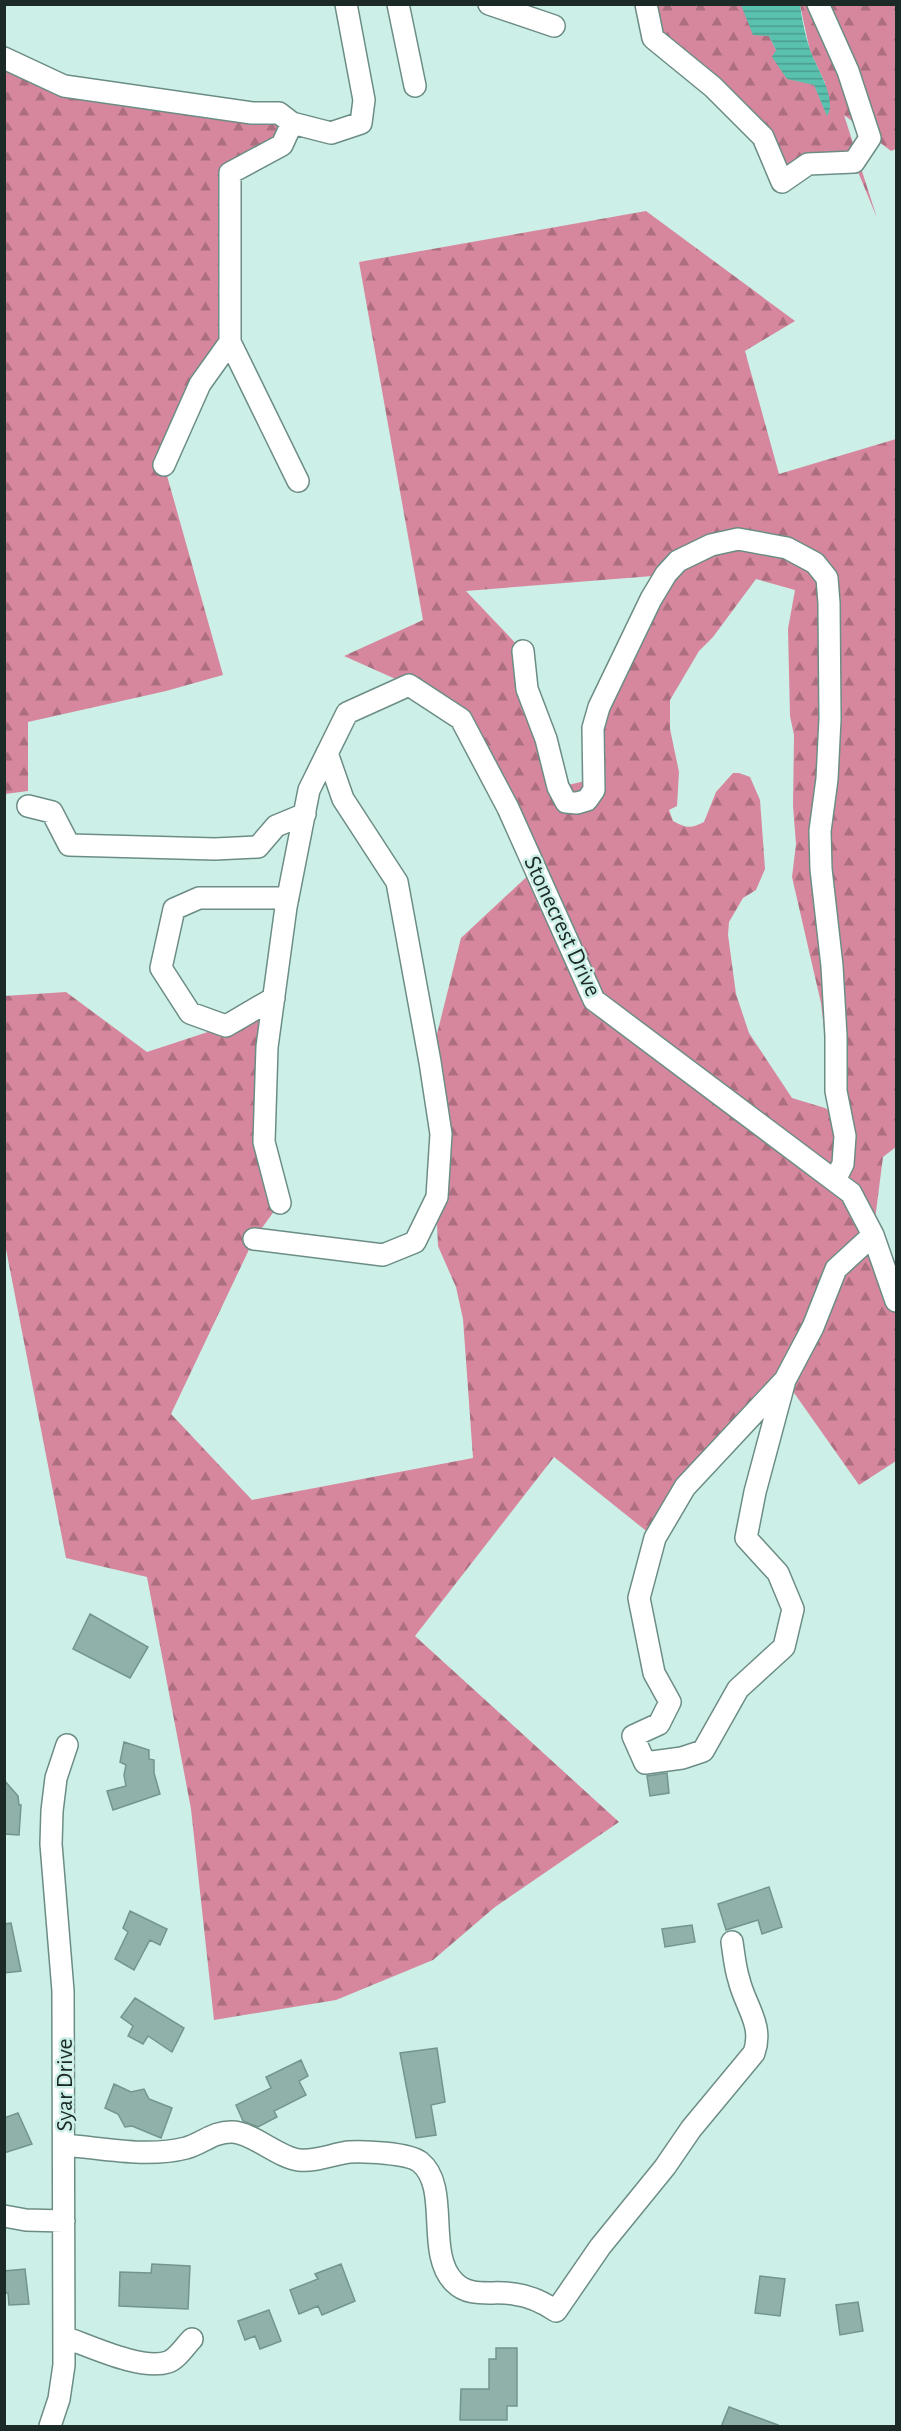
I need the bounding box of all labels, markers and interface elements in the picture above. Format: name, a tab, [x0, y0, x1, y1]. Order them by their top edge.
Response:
street label: Stonecrest Drive	[519, 853, 605, 1000]
street label: Syar Drive	[53, 2038, 77, 2132]

